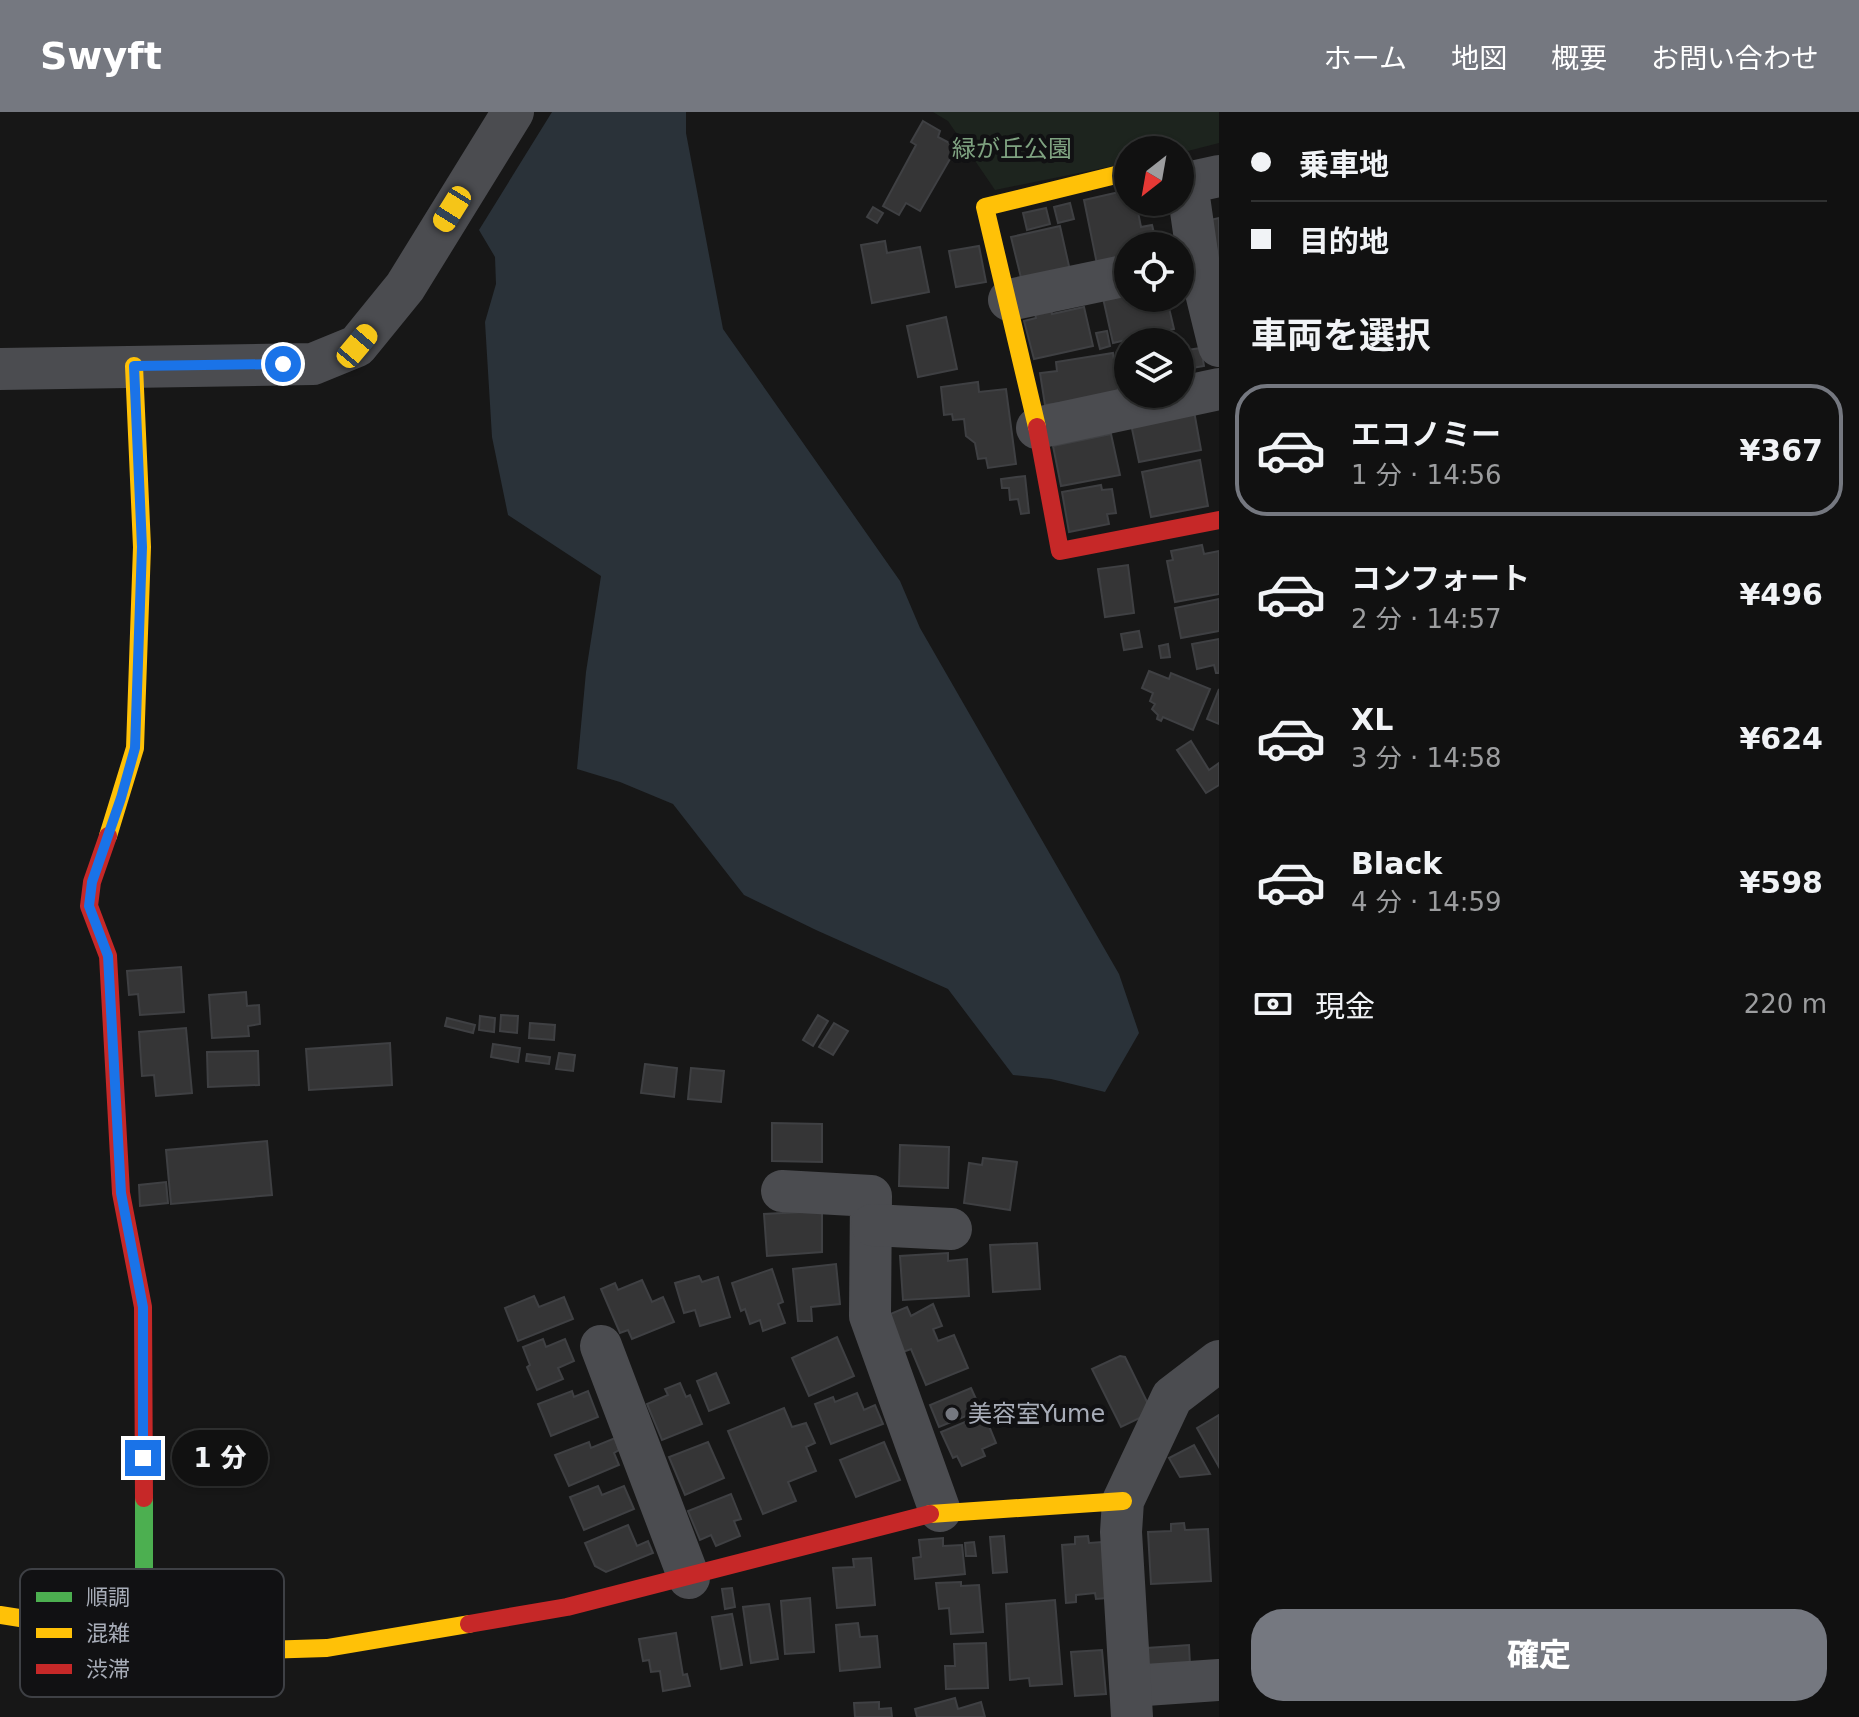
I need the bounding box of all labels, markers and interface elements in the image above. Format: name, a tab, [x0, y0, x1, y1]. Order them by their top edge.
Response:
text: Swyft	[40, 34, 162, 78]
text: ホーム	[1324, 42, 1407, 75]
text: 地図	[1451, 42, 1507, 75]
text: 概要	[1551, 42, 1607, 75]
text: お問い合わせ	[1651, 42, 1819, 75]
park label: 緑が丘公園	[952, 135, 1072, 163]
north arrow	[1114, 136, 1194, 216]
map controls	[1114, 136, 1194, 408]
text: 乗車地	[1299, 147, 1389, 182]
car	[429, 182, 475, 236]
text: 目的地	[1299, 224, 1389, 259]
button: locate	[1114, 232, 1194, 312]
text: 車両を選択	[1251, 315, 1431, 356]
car	[332, 320, 382, 372]
button: layers	[1114, 328, 1194, 408]
route start	[265, 346, 301, 382]
icon: car	[1255, 414, 1327, 486]
text: エコノミー	[1351, 417, 1501, 452]
text: ¥367	[1740, 433, 1823, 468]
text: 1 分 · 14:56	[1351, 460, 1502, 490]
icon: car	[1255, 558, 1327, 630]
text: コンフォート	[1351, 561, 1530, 596]
text: ¥496	[1740, 577, 1823, 612]
text: 2 分 · 14:57	[1351, 604, 1502, 634]
icon: car	[1255, 702, 1327, 774]
text: XL	[1351, 702, 1393, 737]
text: ¥624	[1740, 721, 1823, 756]
text: 3 分 · 14:58	[1351, 743, 1502, 773]
icon: car	[1255, 846, 1327, 918]
text: Black	[1351, 846, 1442, 881]
text: ¥598	[1740, 865, 1823, 900]
text: 4 分 · 14:59	[1351, 887, 1502, 917]
icon: cash	[1251, 982, 1295, 1026]
text: 現金	[1315, 989, 1375, 1024]
text: 220 m	[1744, 989, 1827, 1019]
place label: 美容室Yume	[968, 1400, 1105, 1428]
marker: 美容室Yume	[943, 1405, 961, 1423]
callout: 1 分	[171, 1430, 267, 1486]
route end	[125, 1440, 161, 1476]
text: 1 分	[193, 1443, 247, 1473]
legend	[20, 1569, 284, 1697]
text: 順調	[86, 1585, 130, 1610]
button: 確定	[1251, 1609, 1827, 1701]
text: 混雑	[86, 1621, 130, 1646]
text: 渋滞	[86, 1657, 130, 1682]

